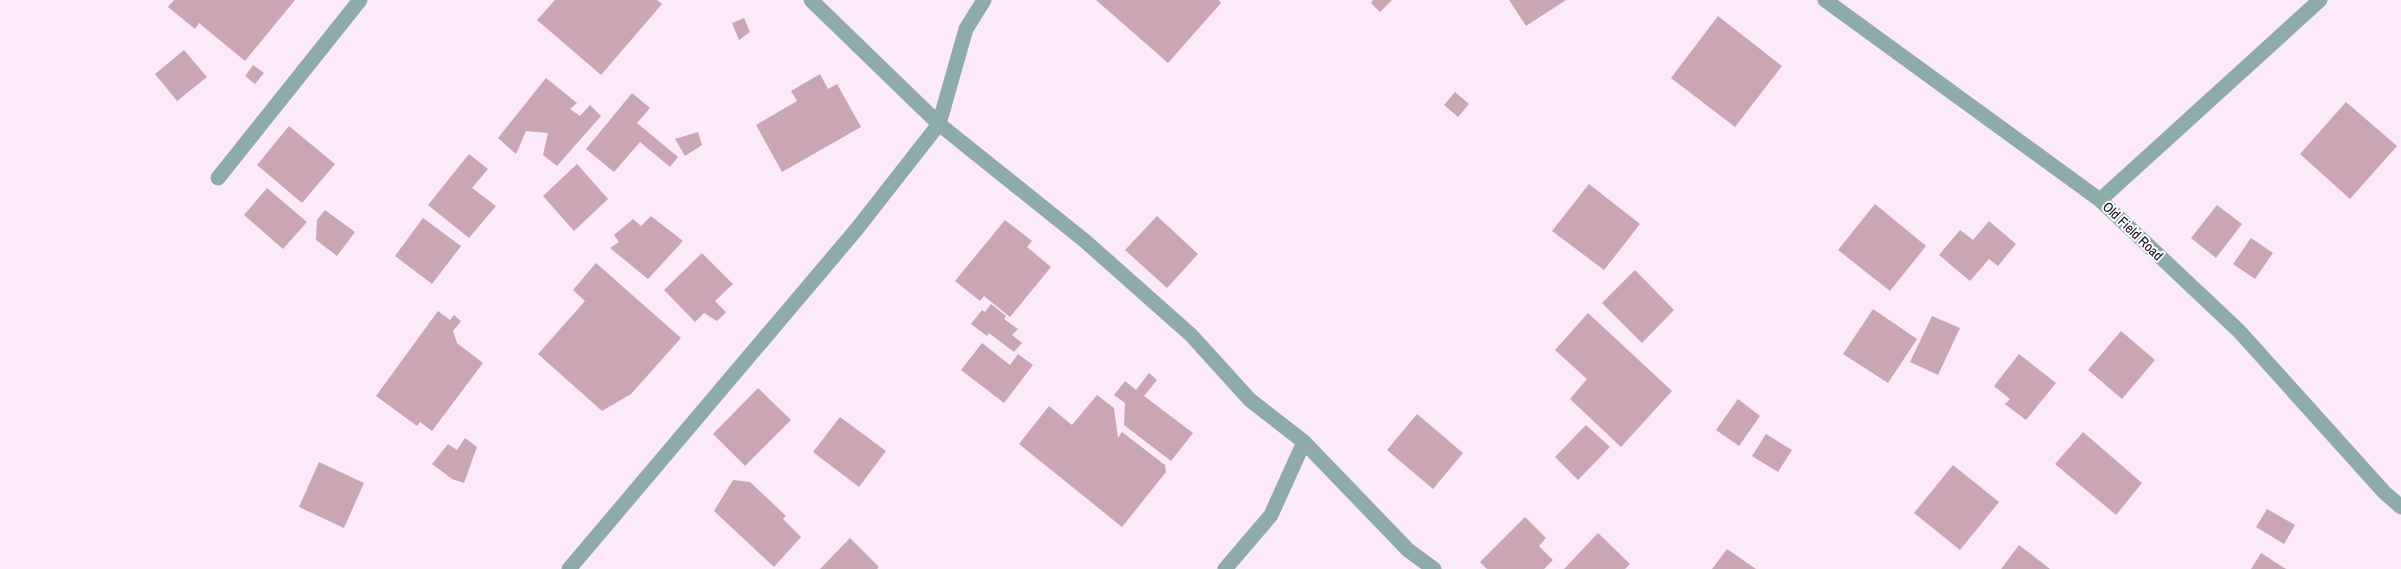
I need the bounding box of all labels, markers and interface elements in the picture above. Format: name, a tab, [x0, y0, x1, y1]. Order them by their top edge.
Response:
street label: Old Field Road	[2099, 198, 2167, 264]

